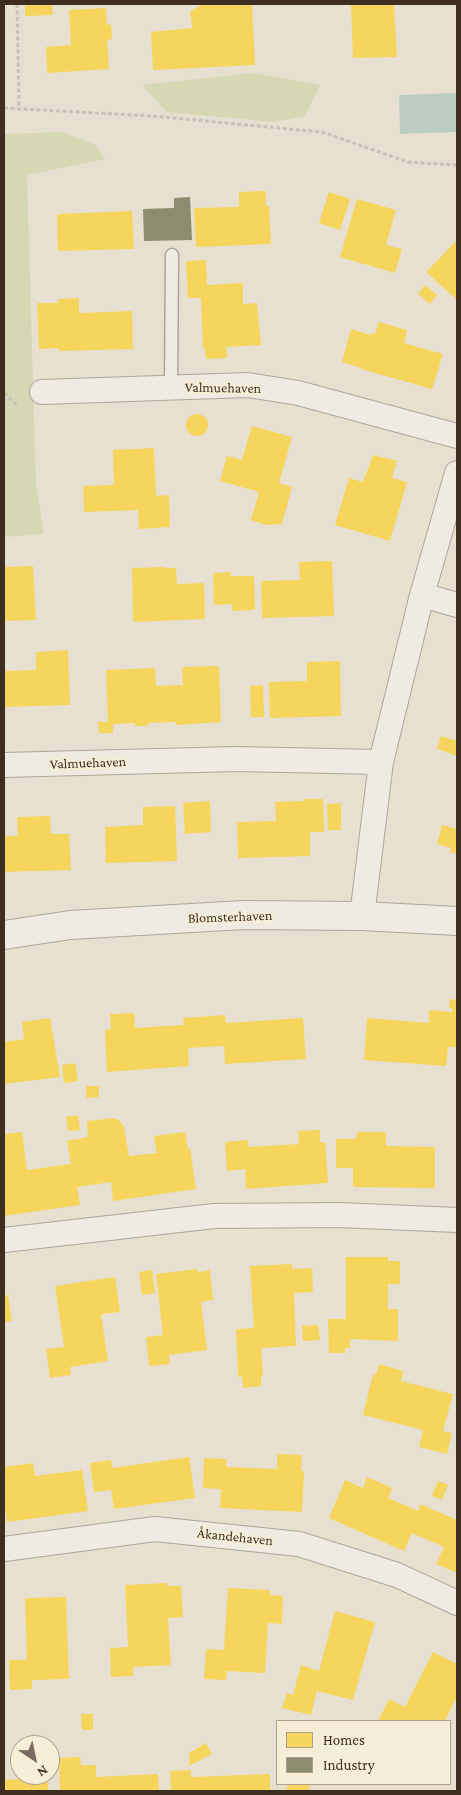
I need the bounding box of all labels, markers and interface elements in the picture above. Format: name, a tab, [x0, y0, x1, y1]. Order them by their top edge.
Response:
street label: Valmuehaven	[185, 379, 261, 397]
street label: Valmuehaven	[50, 753, 126, 773]
street label: Blomsterhaven	[187, 907, 273, 927]
street label: Åkandehaven	[196, 1525, 274, 1549]
legend	[276, 1720, 451, 1785]
text: Homes	[323, 1732, 365, 1748]
north arrow	[10, 1735, 60, 1785]
text: Industry	[323, 1757, 375, 1773]
text: N	[34, 1762, 51, 1781]

